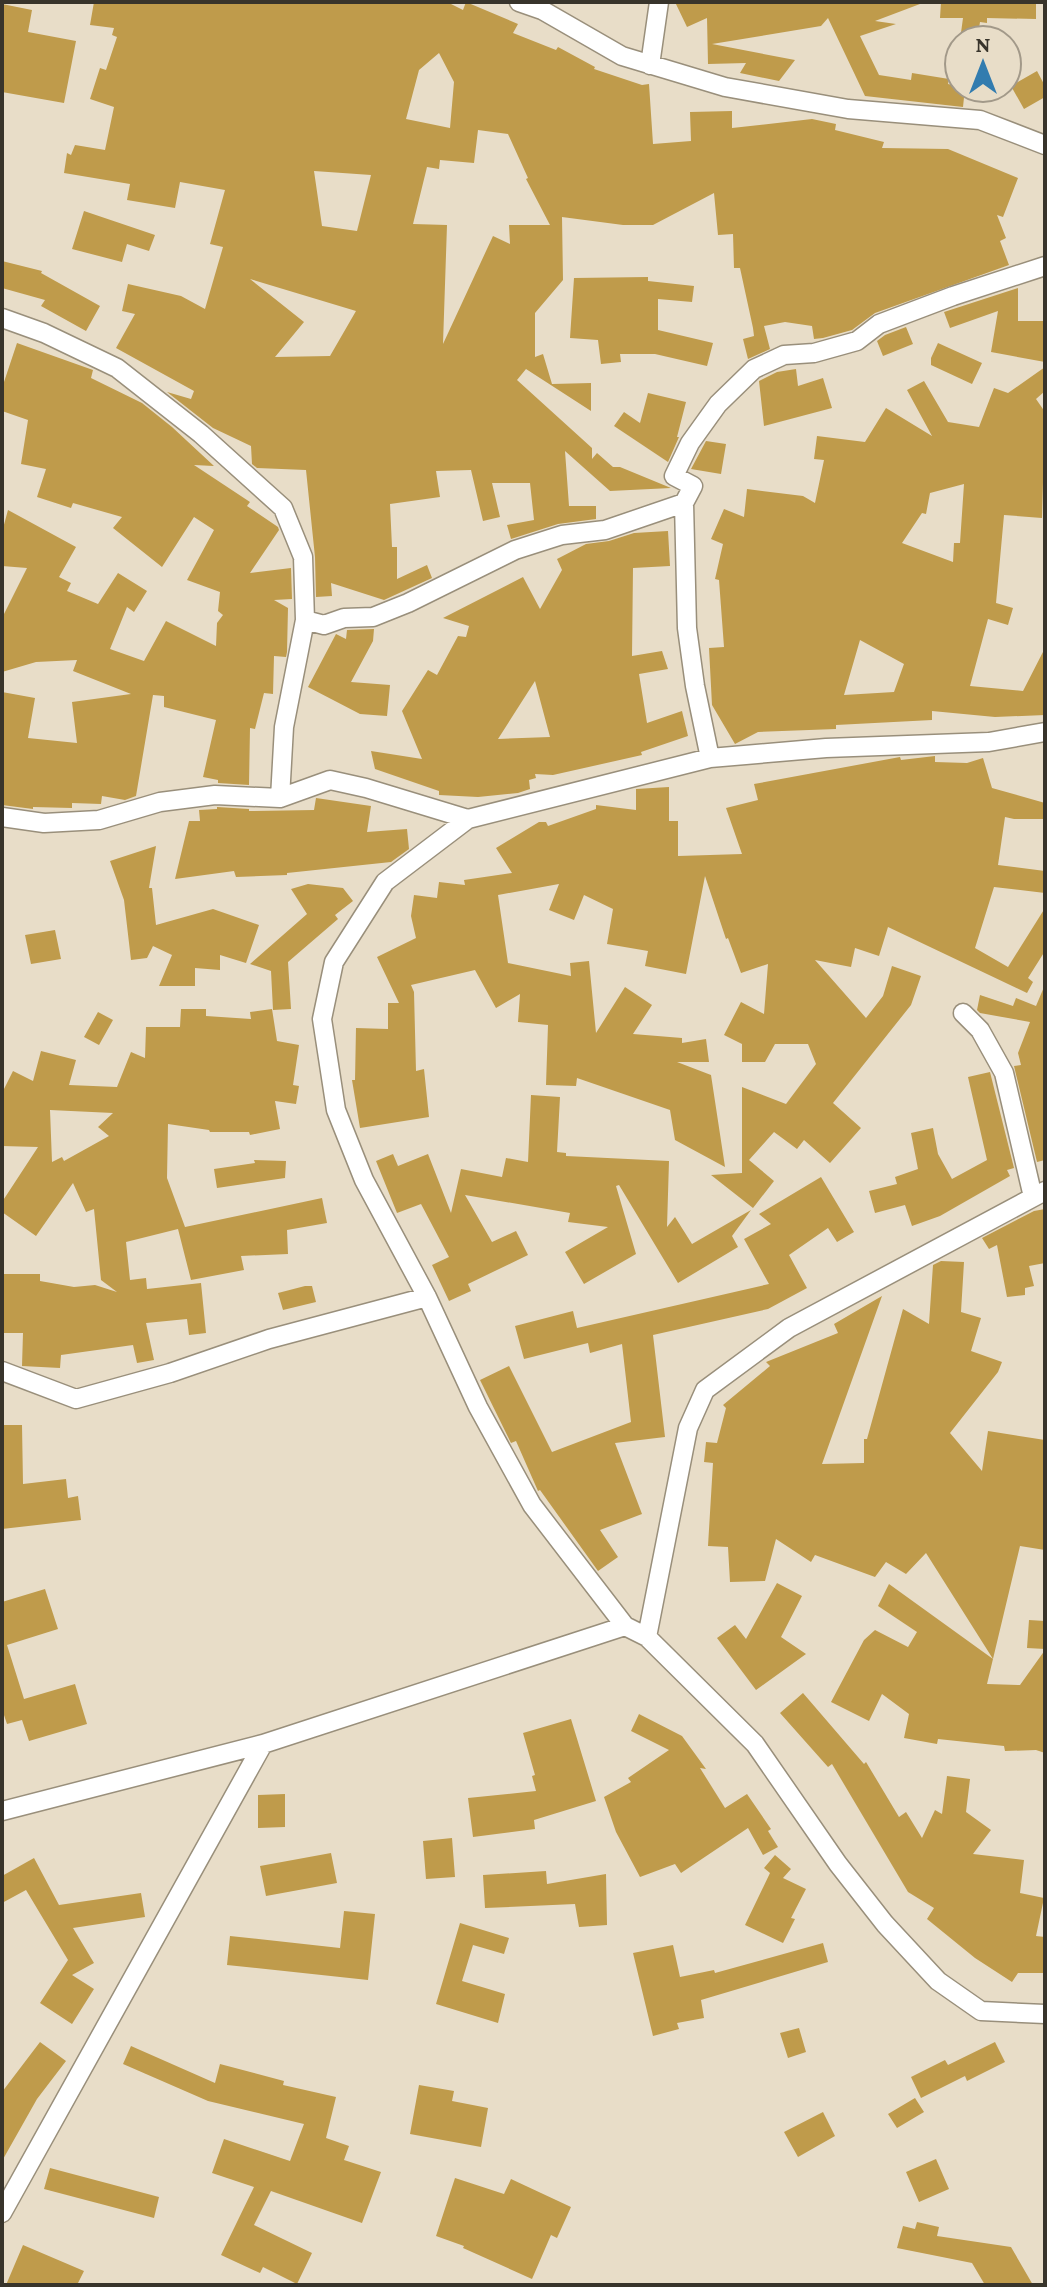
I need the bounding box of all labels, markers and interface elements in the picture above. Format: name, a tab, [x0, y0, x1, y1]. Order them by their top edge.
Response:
north arrow	[943, 24, 1023, 104]
text: N	[976, 32, 991, 57]

